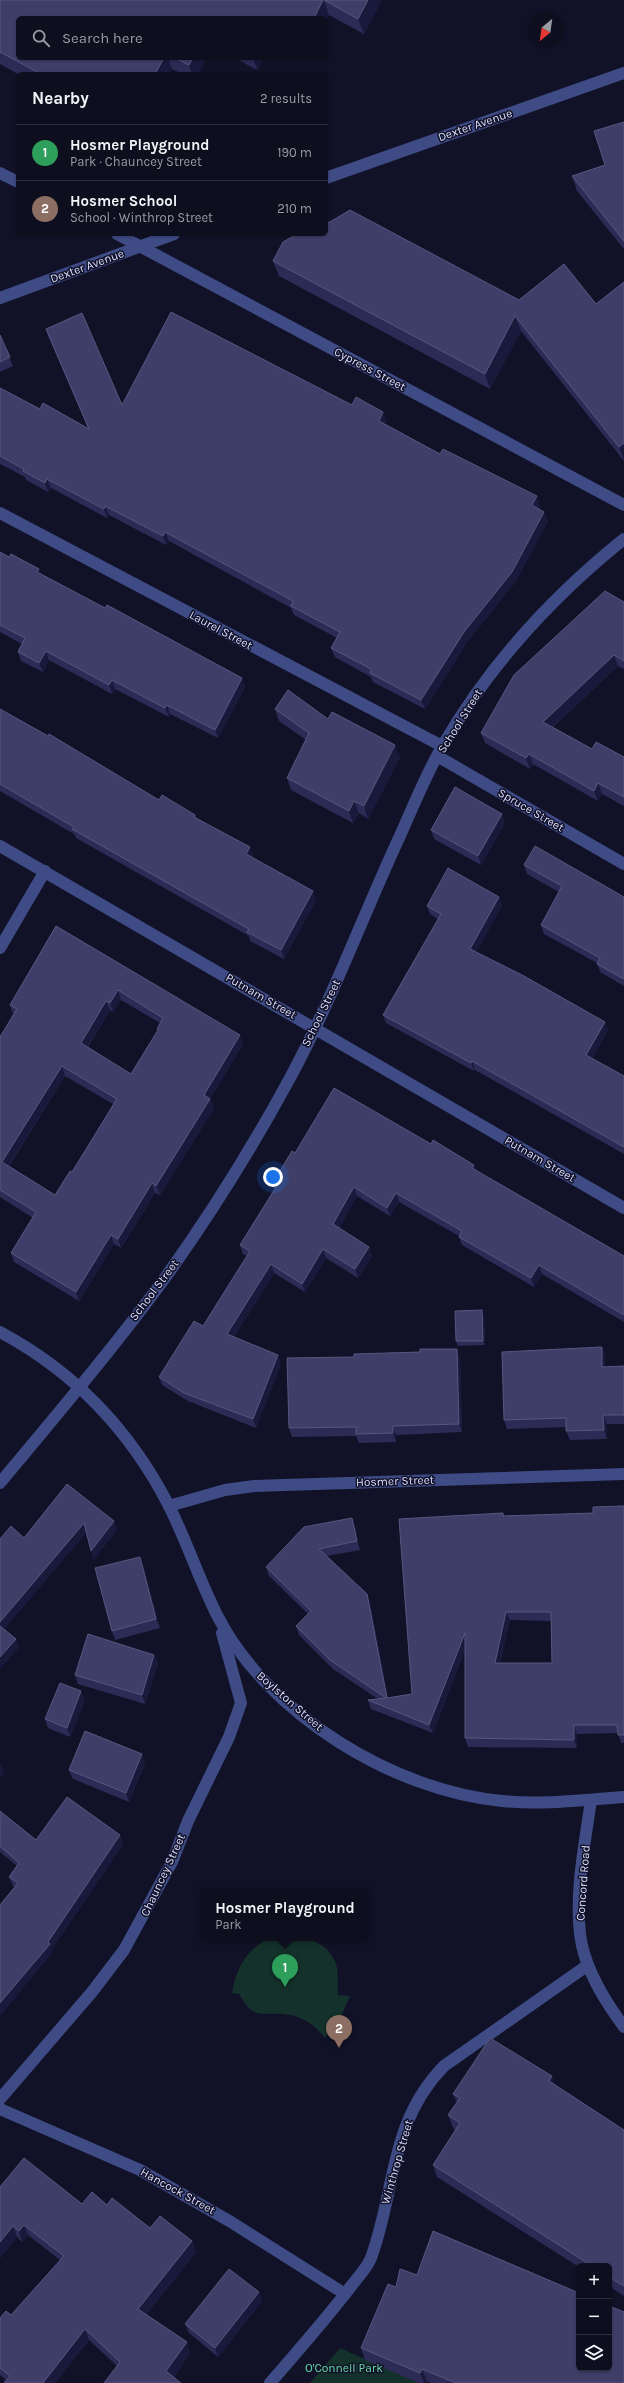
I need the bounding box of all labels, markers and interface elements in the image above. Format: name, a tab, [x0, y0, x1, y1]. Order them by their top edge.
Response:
north arrow	[528, 12, 564, 48]
search box	[16, 16, 328, 60]
icon: search	[30, 27, 52, 49]
text: Search here	[62, 29, 143, 47]
text: Nearby	[32, 88, 89, 108]
text: 2 results	[260, 91, 312, 106]
street label: Dexter Avenue	[436, 106, 514, 144]
text: Hosmer Playground	[70, 136, 209, 154]
text: 1	[43, 145, 47, 160]
text: 190 m	[277, 145, 312, 160]
text: Park · Chauncey Street	[70, 154, 202, 169]
text: Hosmer School	[70, 192, 177, 210]
text: 2	[41, 201, 49, 216]
text: 210 m	[277, 201, 312, 216]
text: School · Winthrop Street	[70, 210, 213, 225]
street label: Dexter Avenue	[48, 246, 126, 286]
street label: Cypress Street	[332, 344, 409, 394]
street label: Laurel Street	[187, 608, 255, 653]
street label: School Street	[435, 686, 486, 756]
street label: Spruce Street	[495, 785, 567, 835]
street label: Putnam Street	[223, 970, 299, 1022]
street label: School Street	[299, 977, 343, 1049]
street label: Putnam Street	[502, 1133, 578, 1185]
your location	[263, 1167, 283, 1187]
street label: School Street	[126, 1256, 182, 1323]
street label: Hosmer Street	[356, 1473, 435, 1489]
street label: Boylston Street	[254, 1668, 326, 1734]
street label: Chauncey Street	[138, 1831, 188, 1918]
street label: Concord Road	[573, 1845, 593, 1921]
popup	[201, 1889, 369, 1941]
text: Hosmer Playground	[215, 1899, 355, 1917]
text: Park	[215, 1917, 242, 1932]
pin: 1	[272, 1954, 298, 1987]
pin: 2	[326, 2015, 352, 2048]
street label: Winthrop Street	[378, 2118, 416, 2206]
street label: Hancock Street	[138, 2165, 218, 2218]
map controls	[576, 2263, 612, 2371]
button: +	[576, 2263, 612, 2299]
button: −	[576, 2299, 612, 2335]
button: layers	[576, 2335, 612, 2371]
park label: O'Connell Park	[305, 2361, 383, 2375]

